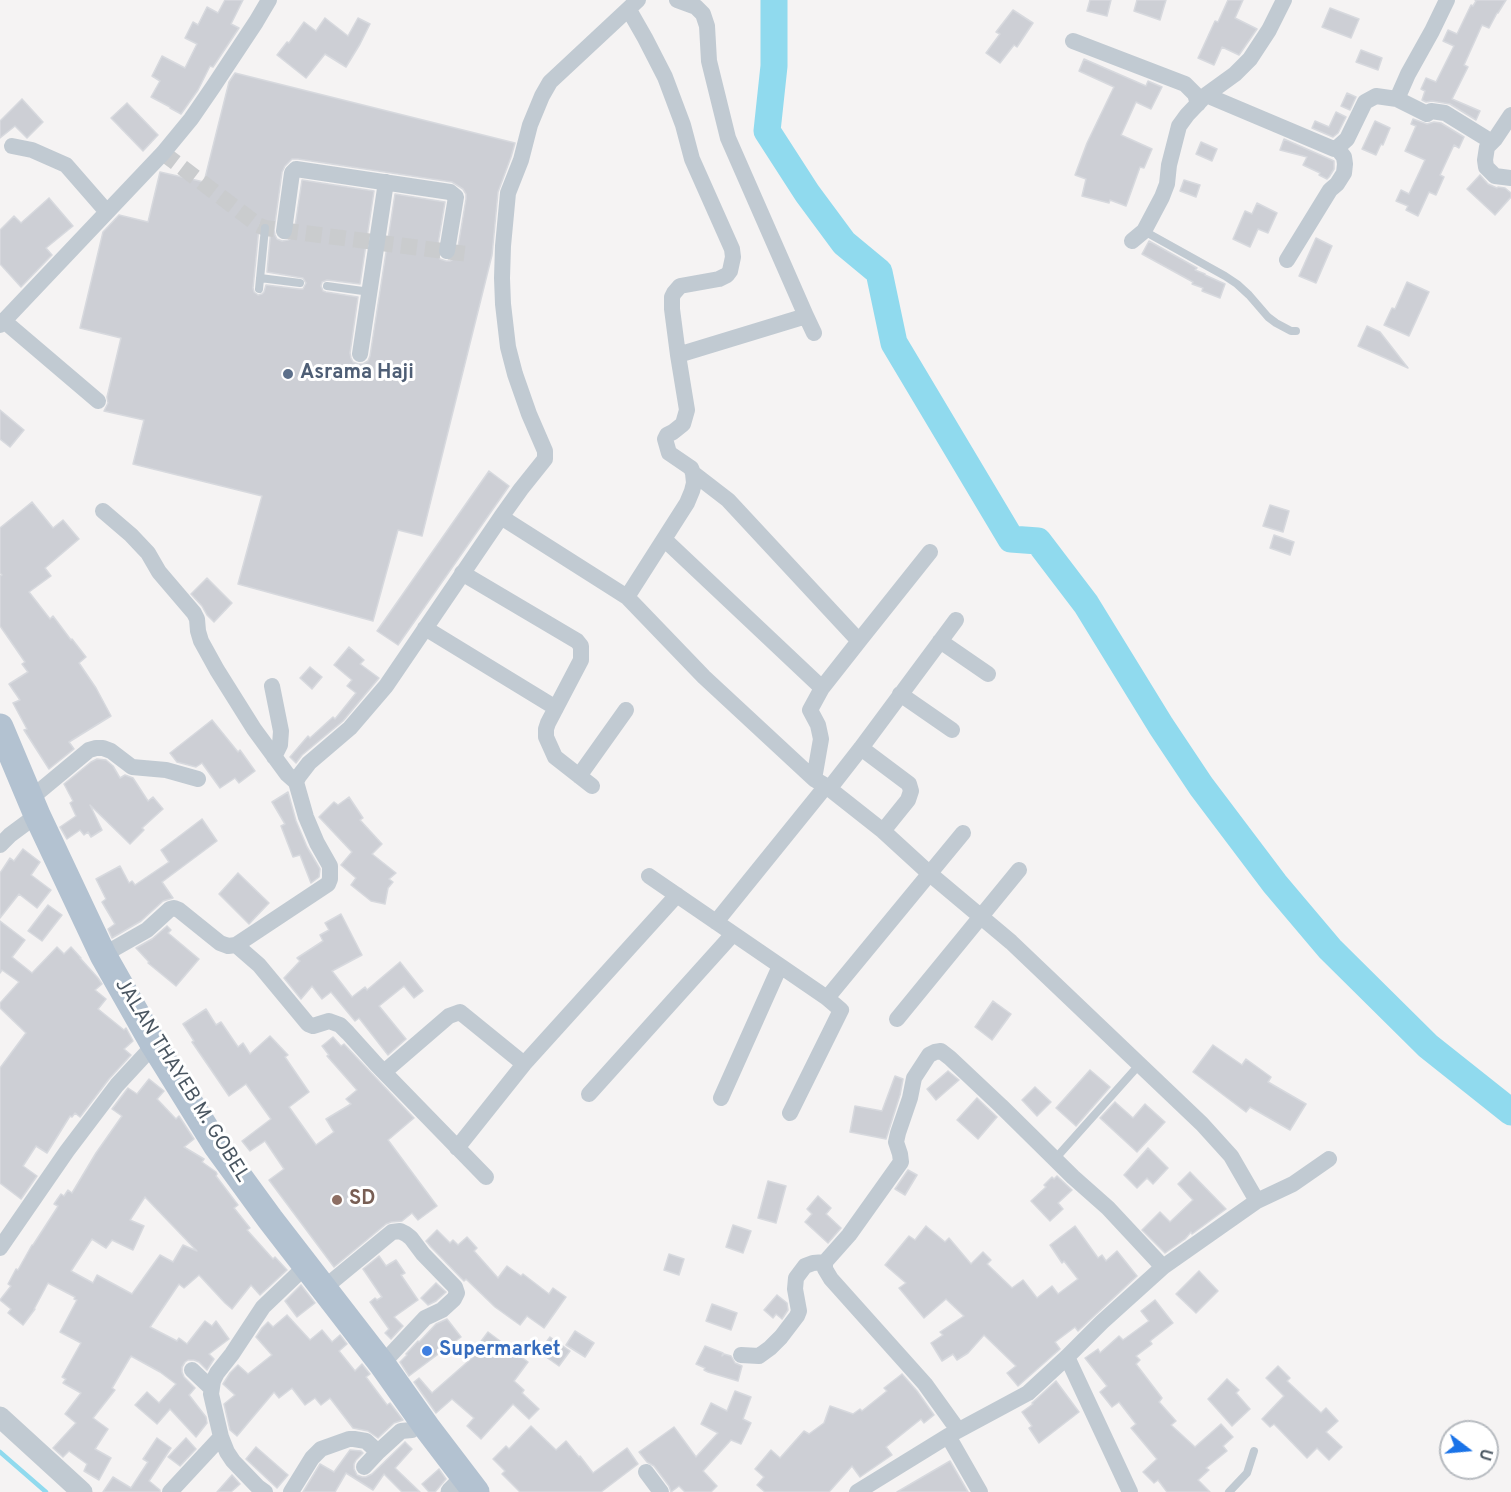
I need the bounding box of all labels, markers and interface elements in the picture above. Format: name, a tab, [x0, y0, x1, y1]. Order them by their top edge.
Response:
place label: Asrama Haji	[300, 362, 414, 386]
marker: Asrama Haji	[281, 367, 295, 381]
street label: JALAN THAYEB M. GOBEL	[108, 975, 254, 1187]
place label: SD	[349, 1188, 375, 1212]
marker: SD	[330, 1193, 344, 1207]
place label: Supermarket	[439, 1339, 561, 1363]
marker: Supermarket	[420, 1344, 434, 1358]
north arrow	[1439, 1420, 1499, 1480]
text: U	[1473, 1446, 1496, 1463]

